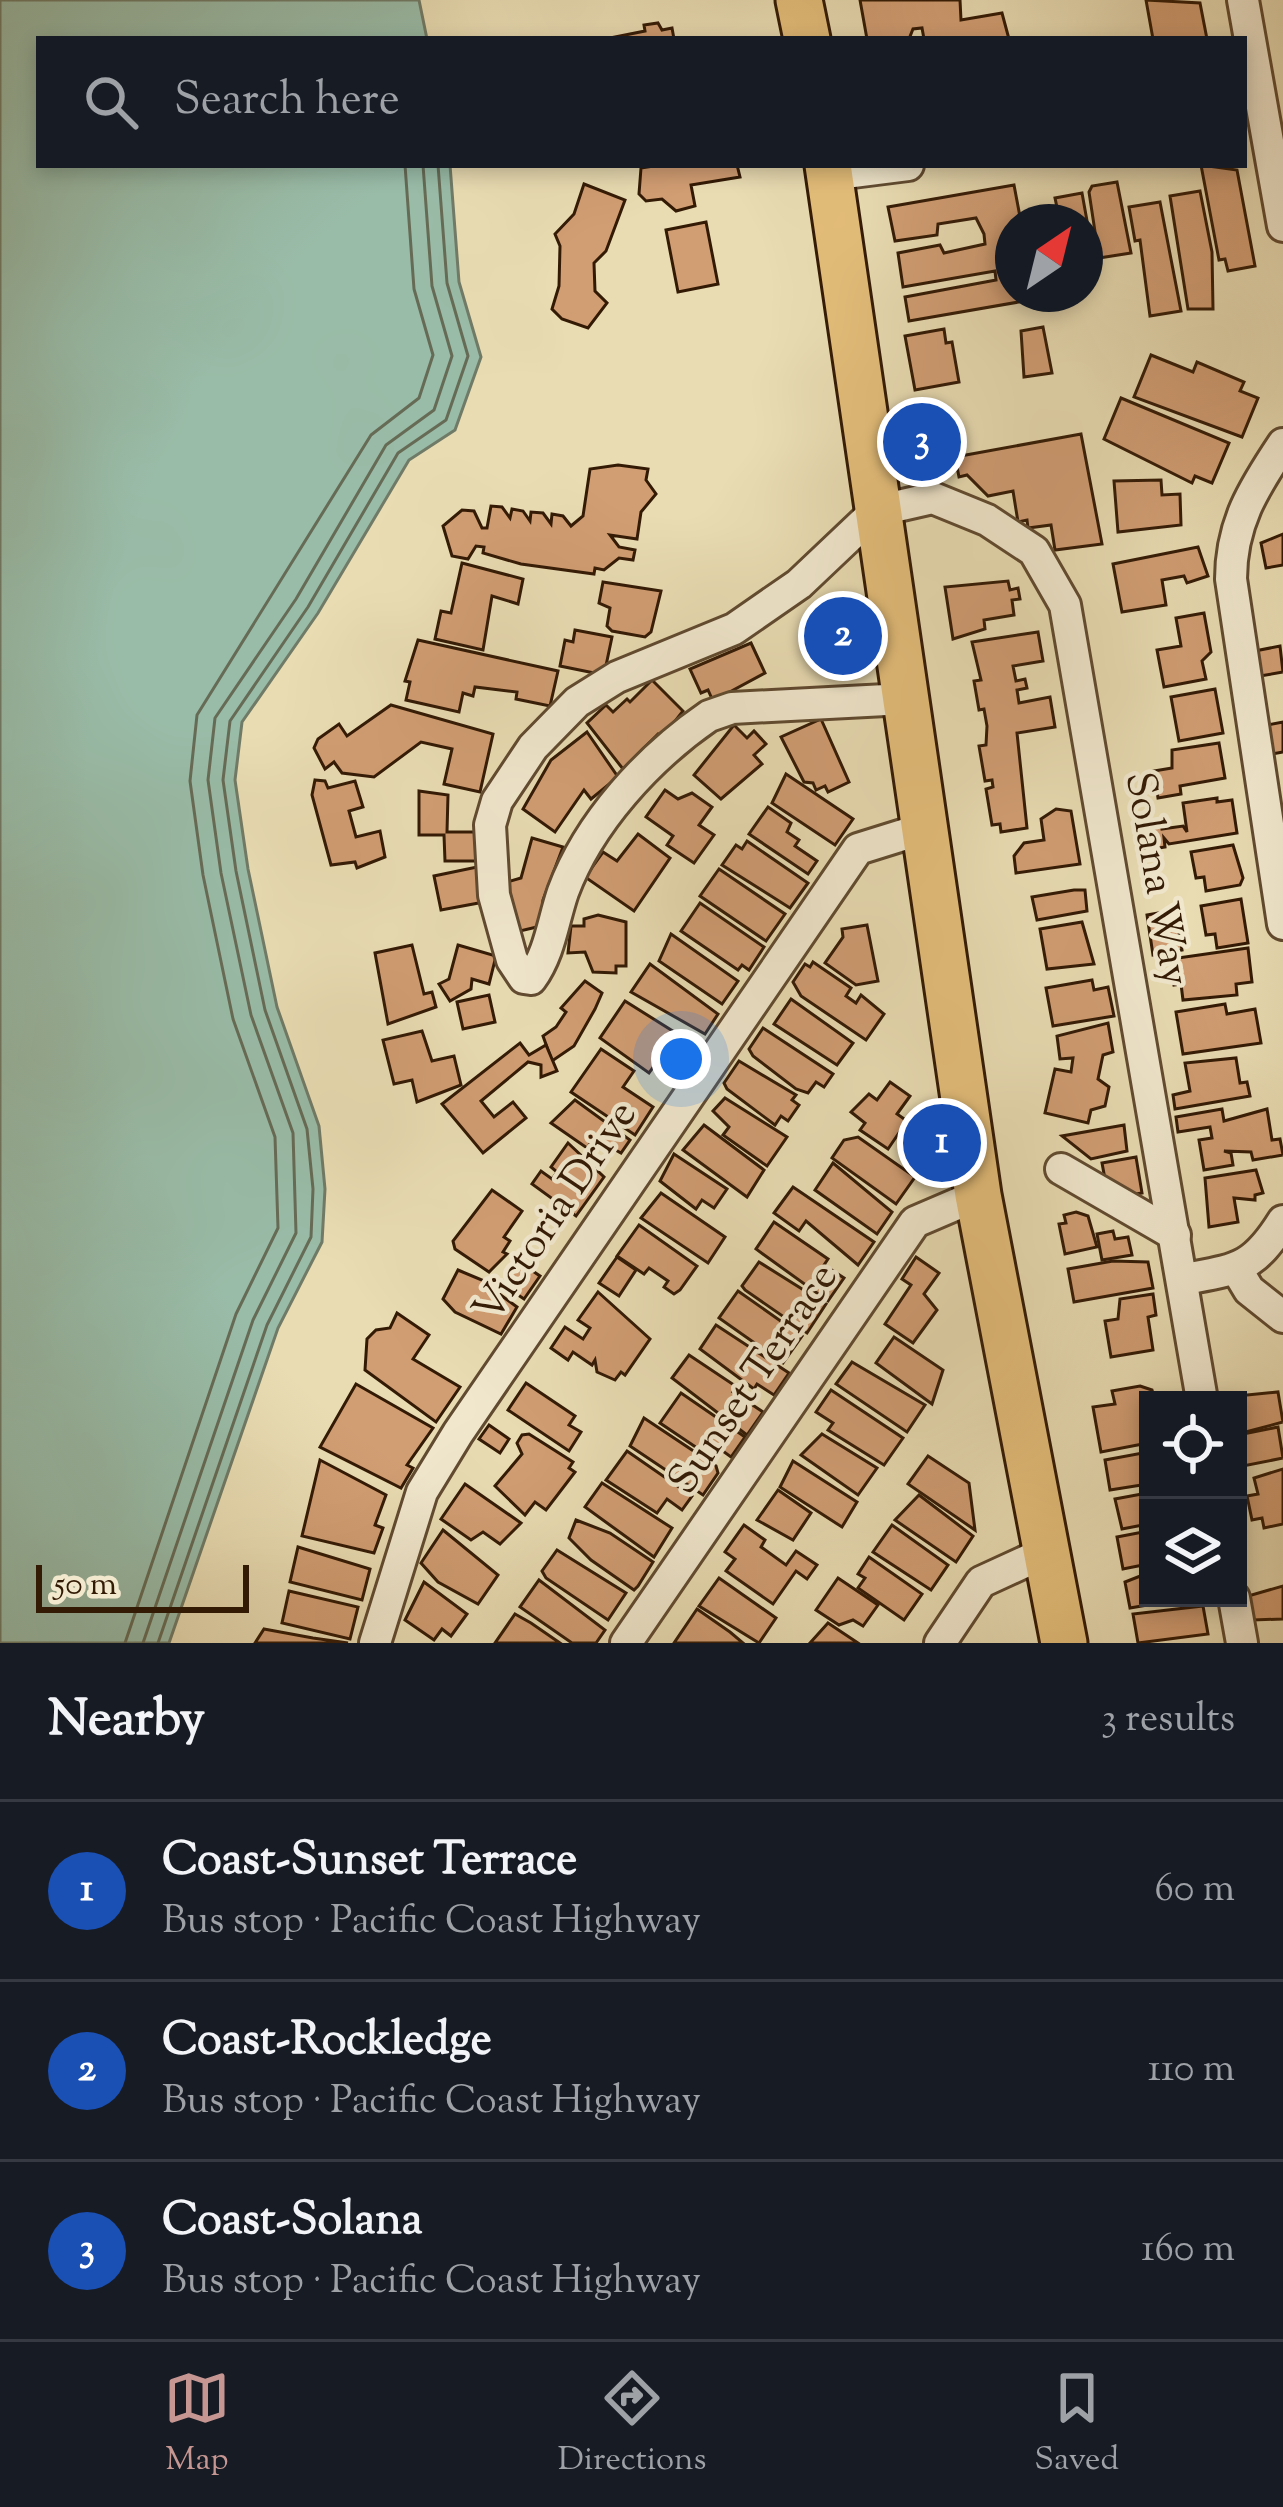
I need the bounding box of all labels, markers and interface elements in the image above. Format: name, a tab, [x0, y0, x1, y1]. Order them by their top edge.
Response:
search box	[36, 36, 1247, 168]
icon: search	[78, 69, 144, 135]
text: Search here	[174, 70, 400, 135]
north arrow	[995, 204, 1103, 312]
pin: 3	[883, 397, 961, 487]
pin: 2	[804, 591, 882, 681]
street label: Solana Way	[1107, 767, 1203, 991]
your location	[651, 1029, 711, 1089]
street label: Victoria Drive	[460, 1090, 654, 1336]
pin: 1	[903, 1098, 981, 1188]
street label: Sunset Terrace	[655, 1252, 855, 1508]
map controls	[1139, 1391, 1247, 1607]
button: locate	[1139, 1391, 1247, 1499]
button: layers	[1139, 1499, 1247, 1607]
scale bar	[36, 1559, 249, 1612]
text: 50 m	[54, 1562, 117, 1610]
text: Nearby	[48, 1685, 205, 1758]
text: 3 results	[1101, 1693, 1235, 1749]
text: Coast-Sunset Terrace	[162, 1830, 577, 1895]
text: 1	[80, 1863, 94, 1919]
text: 60 m	[1154, 1863, 1235, 1919]
text: Bus stop · Pacific Coast Highway	[162, 1895, 701, 1951]
text: Coast-Rockledge	[162, 2010, 492, 2075]
text: 2	[78, 2043, 96, 2099]
text: 110 m	[1148, 2043, 1235, 2099]
text: Bus stop · Pacific Coast Highway	[162, 2075, 701, 2131]
text: Coast-Solana	[162, 2190, 423, 2255]
text: 3	[79, 2223, 95, 2279]
text: 160 m	[1141, 2223, 1235, 2279]
text: Bus stop · Pacific Coast Highway	[162, 2255, 701, 2311]
tab: Map	[164, 2365, 230, 2485]
tab: Directions	[558, 2365, 707, 2485]
tab: Saved	[1034, 2365, 1119, 2485]

